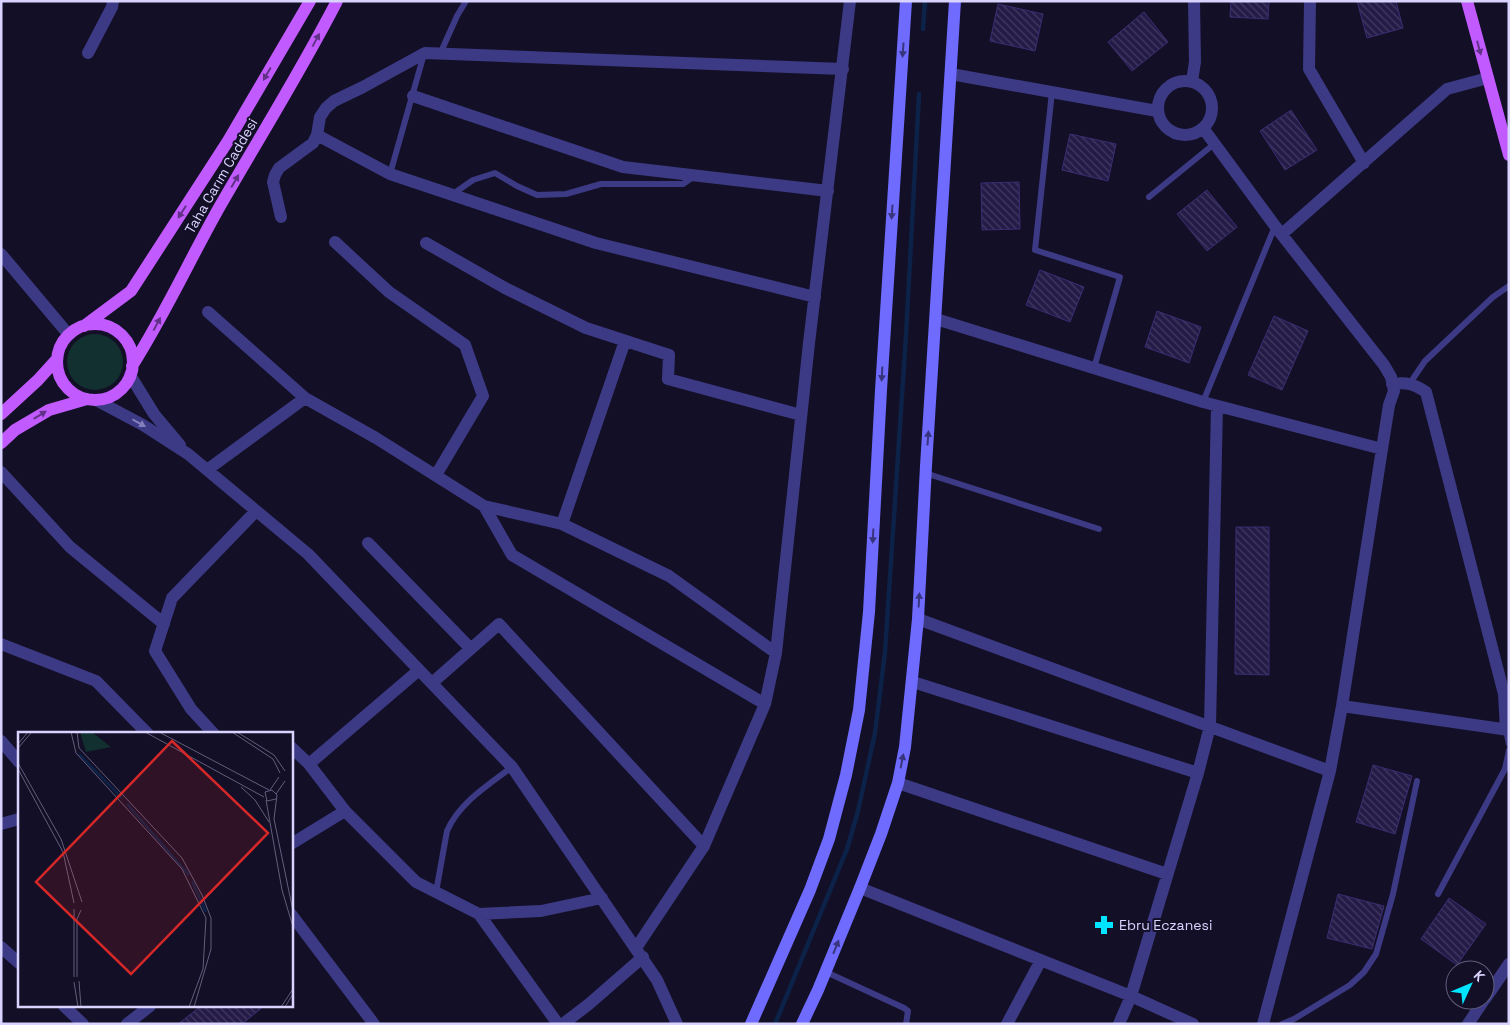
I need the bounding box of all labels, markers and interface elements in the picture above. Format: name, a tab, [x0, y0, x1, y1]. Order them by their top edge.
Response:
one-way arrow	[312, 33, 320, 48]
one-way arrow	[1476, 41, 1484, 56]
one-way arrow	[898, 42, 906, 58]
one-way arrow	[263, 67, 272, 80]
street label: Taha Carım Caddesi	[181, 115, 261, 237]
one-way arrow	[230, 174, 239, 188]
one-way arrow	[888, 204, 896, 220]
one-way arrow	[177, 205, 187, 218]
one-way arrow	[153, 317, 162, 331]
one-way arrow	[878, 366, 886, 382]
one-way arrow	[34, 410, 47, 419]
one-way arrow	[132, 419, 147, 427]
one-way arrow	[924, 429, 932, 445]
one-way arrow	[868, 529, 876, 545]
one-way arrow	[916, 592, 924, 608]
inset map	[18, 732, 292, 1008]
one-way arrow	[899, 753, 907, 769]
pharmacy icon: Ebru Eczanesi	[1093, 914, 1115, 936]
place label: Ebru Eczanesi	[1119, 916, 1212, 934]
one-way arrow	[832, 940, 840, 954]
north arrow	[1445, 960, 1495, 1010]
text: K	[1470, 967, 1489, 986]

